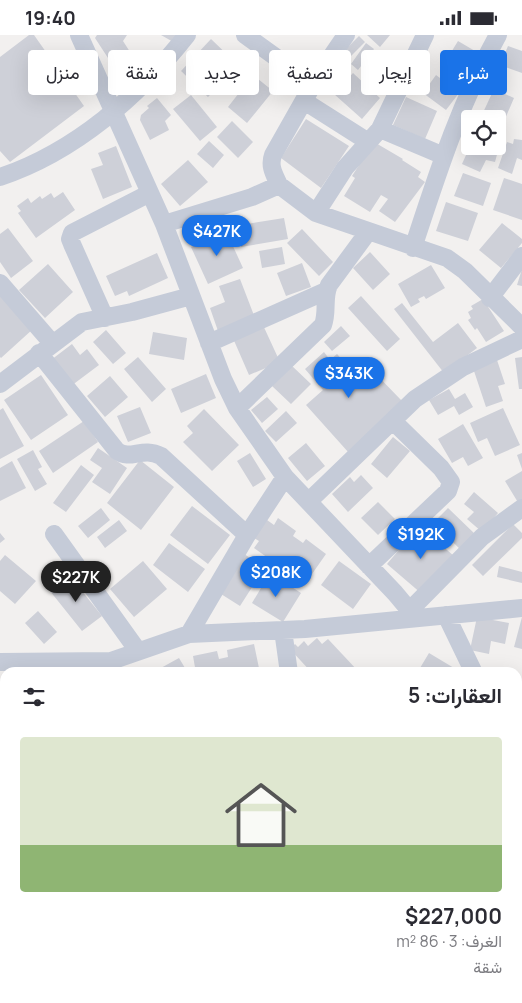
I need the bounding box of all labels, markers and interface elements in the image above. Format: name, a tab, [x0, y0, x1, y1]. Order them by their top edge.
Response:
text: 19:40	[25, 5, 76, 31]
chip: منزل	[28, 50, 98, 95]
chip: شقة	[108, 50, 176, 95]
chip: جديد	[186, 50, 259, 95]
chip: تصفية	[269, 50, 351, 95]
chip: إيجار	[361, 50, 430, 95]
chip: شراء	[440, 50, 507, 95]
map controls	[461, 110, 506, 155]
button: locate	[461, 110, 506, 155]
pin: $427K	[182, 215, 252, 257]
text: $427K	[193, 220, 241, 242]
pin: $343K	[314, 357, 384, 399]
text: $343K	[325, 362, 373, 384]
pin: $192K	[386, 517, 456, 560]
text: $192K	[398, 523, 444, 545]
pin: $208K	[241, 555, 311, 598]
pin: $227K	[41, 561, 111, 603]
text: $208K	[251, 561, 301, 583]
text: $227K	[52, 566, 100, 588]
text: العقارات: 5	[408, 681, 502, 709]
icon: filters	[20, 683, 48, 711]
icon: home	[216, 770, 306, 860]
text: $227,000	[405, 902, 502, 930]
text: الغرف: 3 · 86 m²	[396, 930, 502, 952]
text: شقة	[473, 956, 502, 978]

